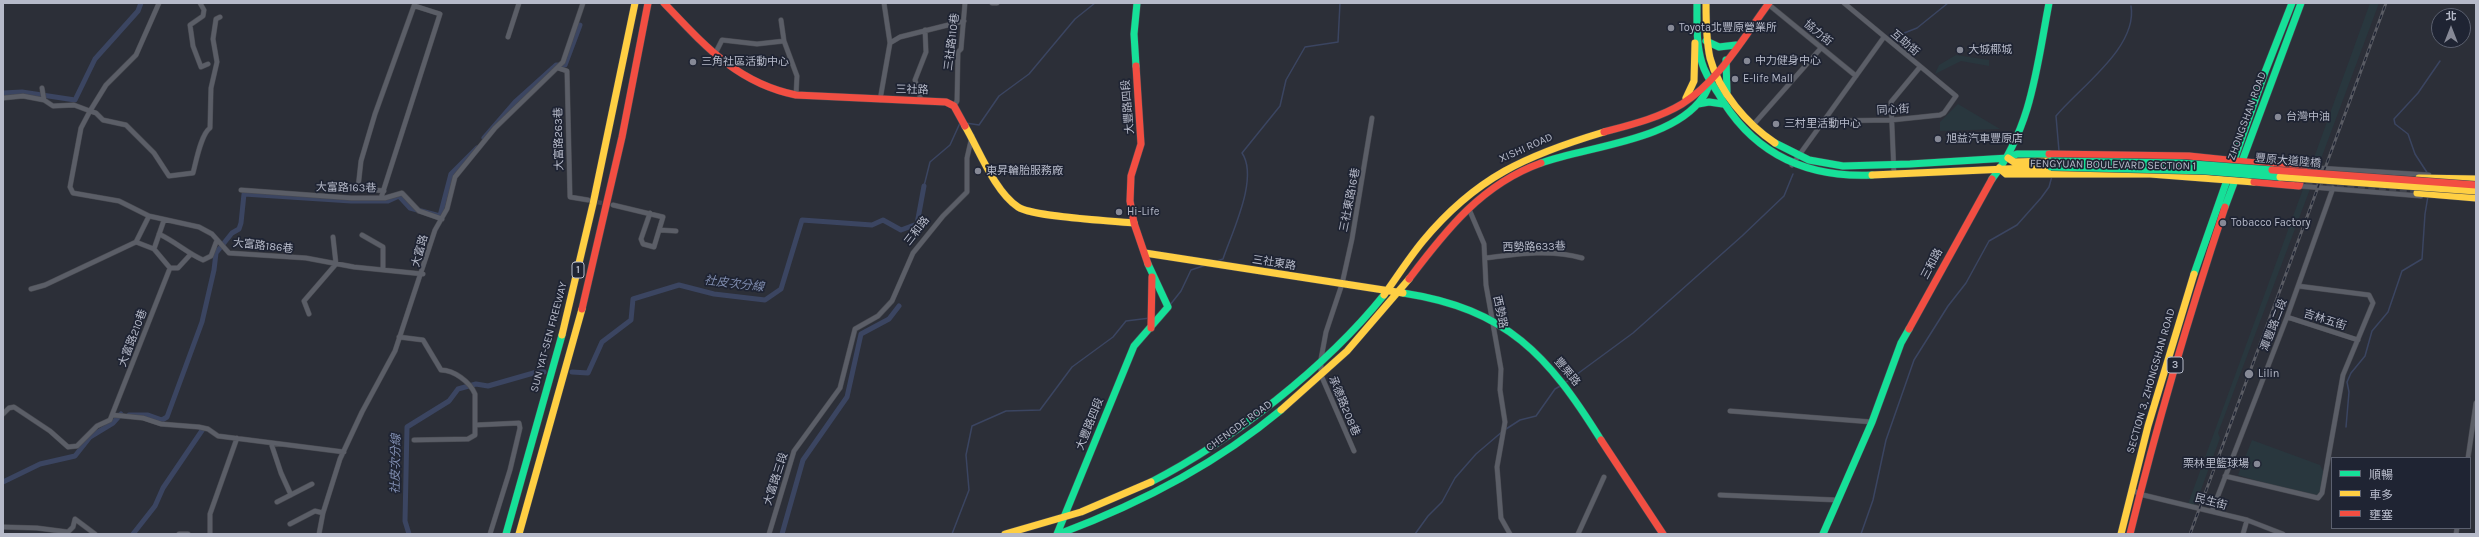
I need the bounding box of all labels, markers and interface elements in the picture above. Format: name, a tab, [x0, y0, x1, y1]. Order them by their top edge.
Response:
north arrow	[2431, 8, 2471, 48]
text: 北	[2446, 10, 2457, 23]
street label: 三社路110巷	[942, 13, 962, 71]
street label: 協力街	[1801, 17, 1835, 49]
place label: Toyota北豐原營業所	[1679, 21, 1777, 35]
marker: Toyota北豐原營業所	[1666, 23, 1676, 33]
street label: 互助街	[1888, 27, 1922, 59]
place label: 大城椰城	[1968, 43, 2012, 57]
marker: 大城椰城	[1955, 45, 1965, 55]
place label: 中力健身中心	[1755, 54, 1821, 68]
place label: 三角社區活動中心	[701, 55, 789, 69]
marker: 中力健身中心	[1742, 56, 1752, 66]
marker: 三角社區活動中心	[688, 57, 698, 67]
street label: ZHONGSHAN ROAD	[2225, 70, 2269, 162]
place label: E-life Mall	[1743, 72, 1793, 86]
marker: E-life Mall	[1730, 74, 1740, 84]
street label: 大豐路四段	[1119, 79, 1137, 135]
street label: 三社路	[895, 83, 929, 97]
street label: 同心街	[1876, 103, 1910, 117]
street label: 大富路263巷	[552, 107, 566, 171]
place label: 台灣中油	[2286, 110, 2330, 124]
marker: 台灣中油	[2273, 112, 2283, 122]
place label: 三村里活動中心	[1784, 117, 1861, 131]
marker: 三村里活動中心	[1771, 119, 1781, 129]
street label: XISHI ROAD	[1497, 130, 1555, 166]
place label: 旭益汽車豐原店	[1946, 132, 2023, 146]
marker: 旭益汽車豐原店	[1933, 134, 1943, 144]
street label: 豐原大道陸橋	[2255, 152, 2321, 170]
street label: FENGYUAN BOULEVARD SECTION 1	[2030, 157, 2196, 173]
place label: 東昇輪胎服務廠	[986, 164, 1063, 178]
marker: 東昇輪胎服務廠	[973, 166, 983, 176]
street label: 三社東路16巷	[1337, 167, 1363, 233]
street label: 大富路163巷	[316, 181, 376, 195]
place label: Hi-Life	[1127, 205, 1159, 219]
marker: Hi-Life	[1114, 207, 1124, 217]
street label: 三和路	[902, 214, 932, 248]
place label: Tobacco Factory	[2231, 216, 2311, 230]
marker: Tobacco Factory	[2218, 218, 2228, 228]
street label: 大富路	[409, 233, 431, 269]
street label: 大富路186巷	[232, 236, 294, 256]
street label: 西勢路633巷	[1502, 240, 1566, 254]
street label: 三和路	[1918, 246, 1946, 282]
street label: 三社東路	[1251, 253, 1297, 273]
road number: 1	[572, 262, 584, 278]
water label: 社皮次分線	[703, 273, 765, 295]
street label: SUN YAT-SEN FREEWAY	[528, 280, 570, 394]
street label: 西勢路	[1490, 294, 1510, 330]
street label: 潭豐路二段	[2258, 297, 2290, 353]
street label: 大富路210巷	[116, 307, 150, 369]
street label: SECTION 3, ZHONGSHAN ROAD	[2124, 307, 2178, 455]
street label: 吉林五街	[2302, 307, 2348, 333]
street label: 豐栗路	[1551, 355, 1583, 389]
road number: 3	[2167, 357, 2183, 373]
place label: Lilin	[2258, 367, 2279, 381]
marker: Lilin	[2243, 368, 2255, 380]
street label: 承德路208巷	[1325, 374, 1363, 438]
street label: 大豐路四段	[1074, 396, 1106, 452]
street label: CHENGDE ROAD	[1203, 398, 1275, 454]
water label: 社皮次分線	[388, 434, 404, 494]
street label: 大富路三段	[761, 451, 791, 507]
place label: 栗林里籃球場	[2183, 457, 2249, 471]
legend	[2331, 457, 2471, 529]
marker: 栗林里籃球場	[2252, 459, 2262, 469]
text: 順暢	[2369, 468, 2393, 482]
text: 車多	[2369, 488, 2393, 502]
street label: 民生街	[2193, 491, 2229, 513]
text: 壅塞	[2369, 508, 2393, 522]

